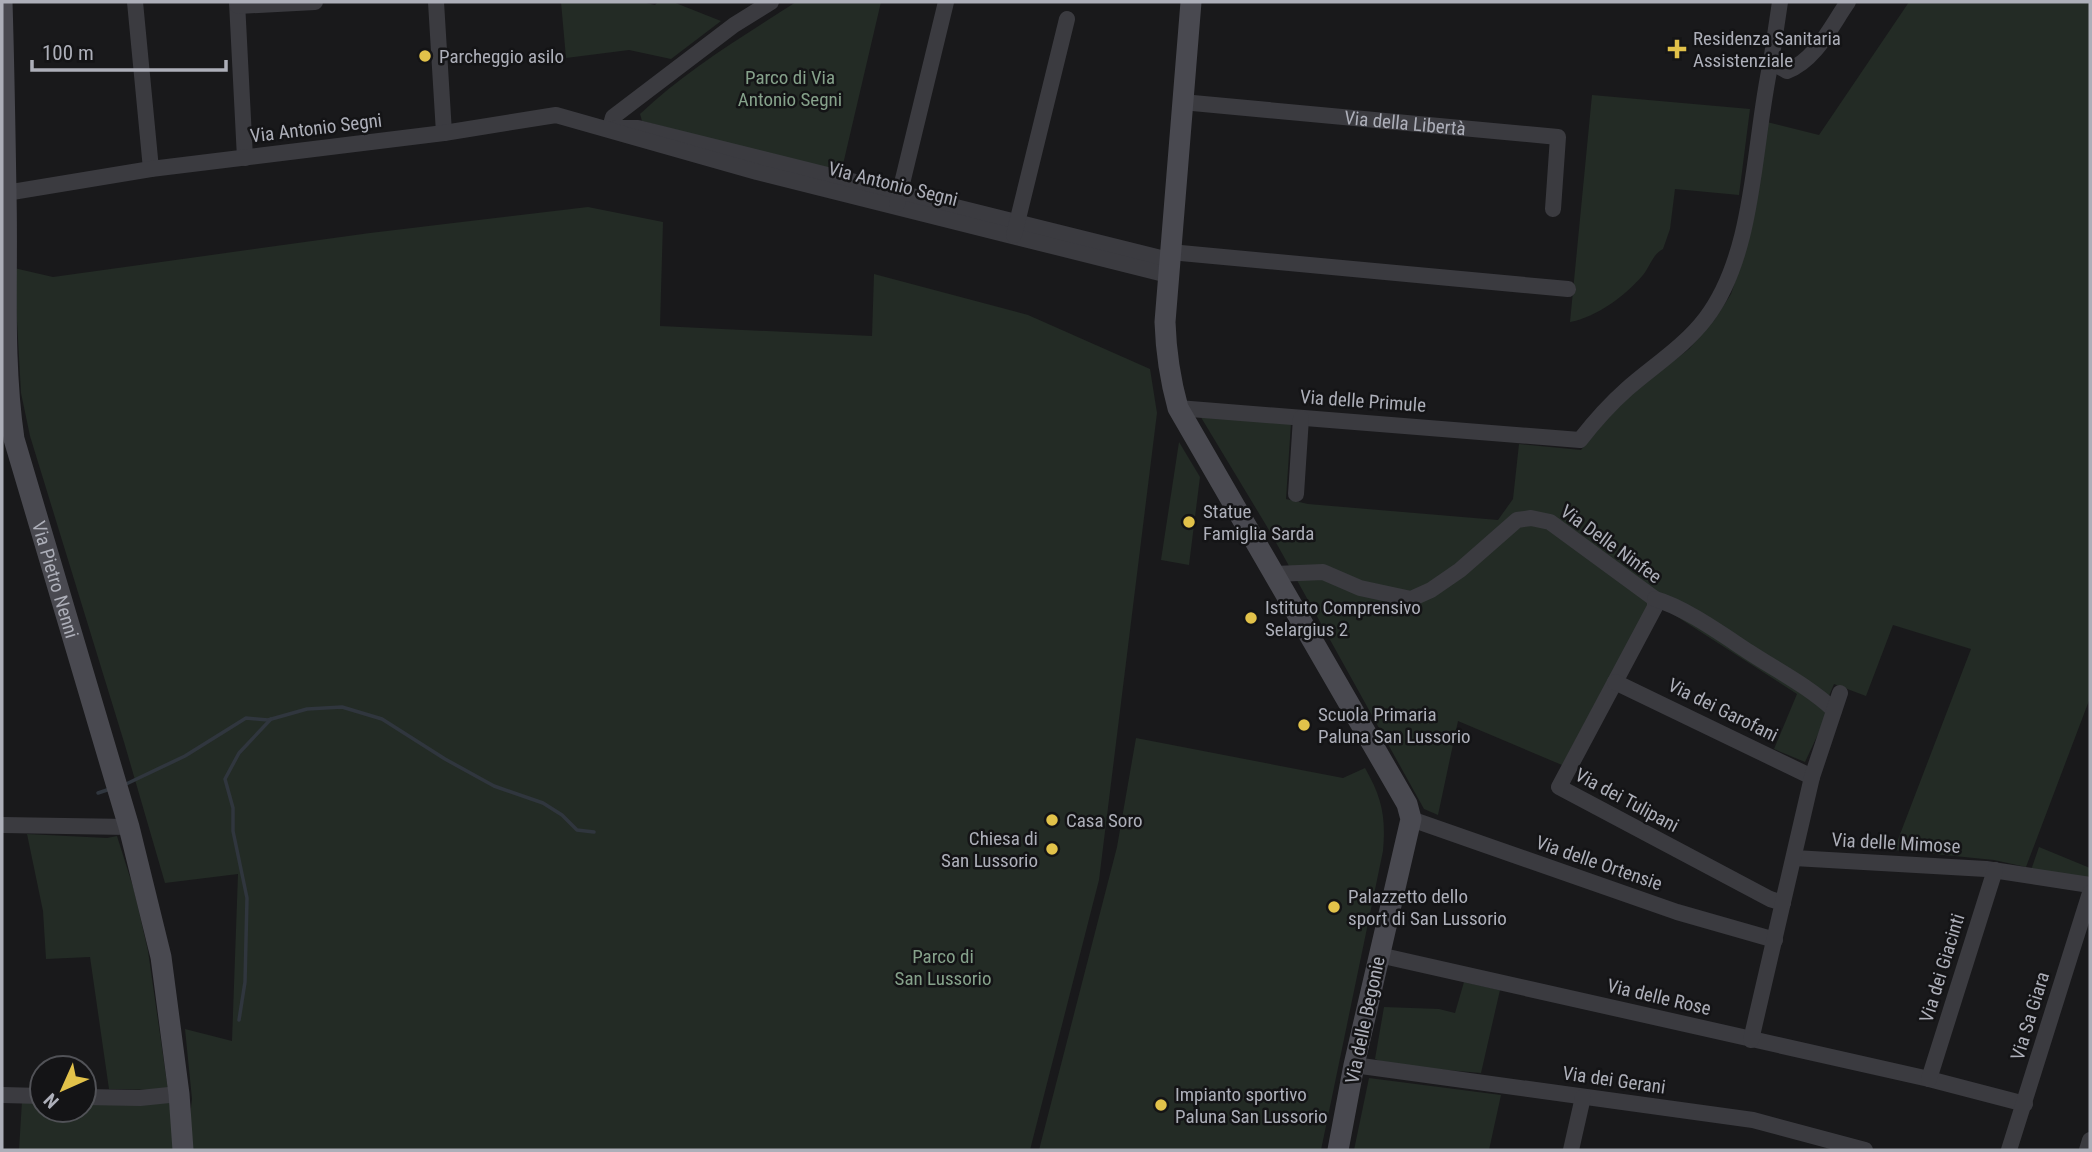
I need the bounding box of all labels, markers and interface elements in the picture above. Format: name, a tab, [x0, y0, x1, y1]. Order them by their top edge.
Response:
place label: Residenza Sanitaria Assistenziale	[1693, 27, 1841, 72]
scale bar	[32, 28, 226, 72]
marker: Residenza Sanitaria Assistenziale	[1667, 39, 1687, 59]
text: 100 m	[42, 41, 94, 65]
place label: Parcheggio asilo	[439, 45, 564, 68]
marker: Parcheggio asilo	[417, 48, 433, 64]
park label: Parco di Via Antonio Segni	[738, 66, 842, 111]
street label: Via della Libertà	[1343, 106, 1467, 140]
street label: Via Antonio Segni	[249, 108, 383, 148]
street label: Via Antonio Segni	[826, 157, 960, 211]
street label: Via delle Primule	[1299, 385, 1427, 417]
place label: Statue Famiglia Sarda	[1203, 500, 1314, 545]
street label: Via Delle Ninfee	[1556, 500, 1666, 588]
marker: Statue Famiglia Sarda	[1181, 514, 1197, 530]
street label: Via Pietro Nenni	[27, 518, 84, 641]
place label: Istituto Comprensivo Selargius 2	[1265, 596, 1421, 641]
marker: Istituto Comprensivo Selargius 2	[1243, 610, 1259, 626]
street label: Via dei Garofani	[1664, 673, 1782, 747]
place label: Scuola Primaria Paluna San Lussorio	[1318, 703, 1471, 748]
marker: Scuola Primaria Paluna San Lussorio	[1296, 717, 1312, 733]
street label: Via dei Tulipani	[1571, 763, 1683, 837]
place label: Casa Soro	[1066, 809, 1143, 832]
marker: Casa Soro	[1044, 812, 1060, 828]
place label: Chiesa di San Lussorio	[941, 827, 1038, 872]
street label: Via delle Mimose	[1831, 828, 1961, 858]
street label: Via delle Ortensie	[1533, 831, 1665, 895]
marker: Chiesa di San Lussorio	[1044, 841, 1060, 857]
place label: Palazzetto dello sport di San Lussorio	[1348, 885, 1507, 930]
marker: Palazzetto dello sport di San Lussorio	[1326, 899, 1342, 915]
street label: Via dei Giacinti	[1915, 911, 1969, 1025]
park label: Parco di San Lussorio	[895, 945, 991, 990]
street label: Via delle Begonie	[1340, 954, 1390, 1086]
street label: Via Sa Giara	[2006, 969, 2054, 1063]
street label: Via delle Rose	[1605, 974, 1713, 1020]
north arrow	[28, 1054, 98, 1124]
street label: Via dei Gerani	[1561, 1061, 1667, 1099]
place label: Impianto sportivo Paluna San Lussorio	[1175, 1083, 1328, 1128]
text: N	[39, 1088, 64, 1113]
marker: Impianto sportivo Paluna San Lussorio	[1153, 1097, 1169, 1113]

